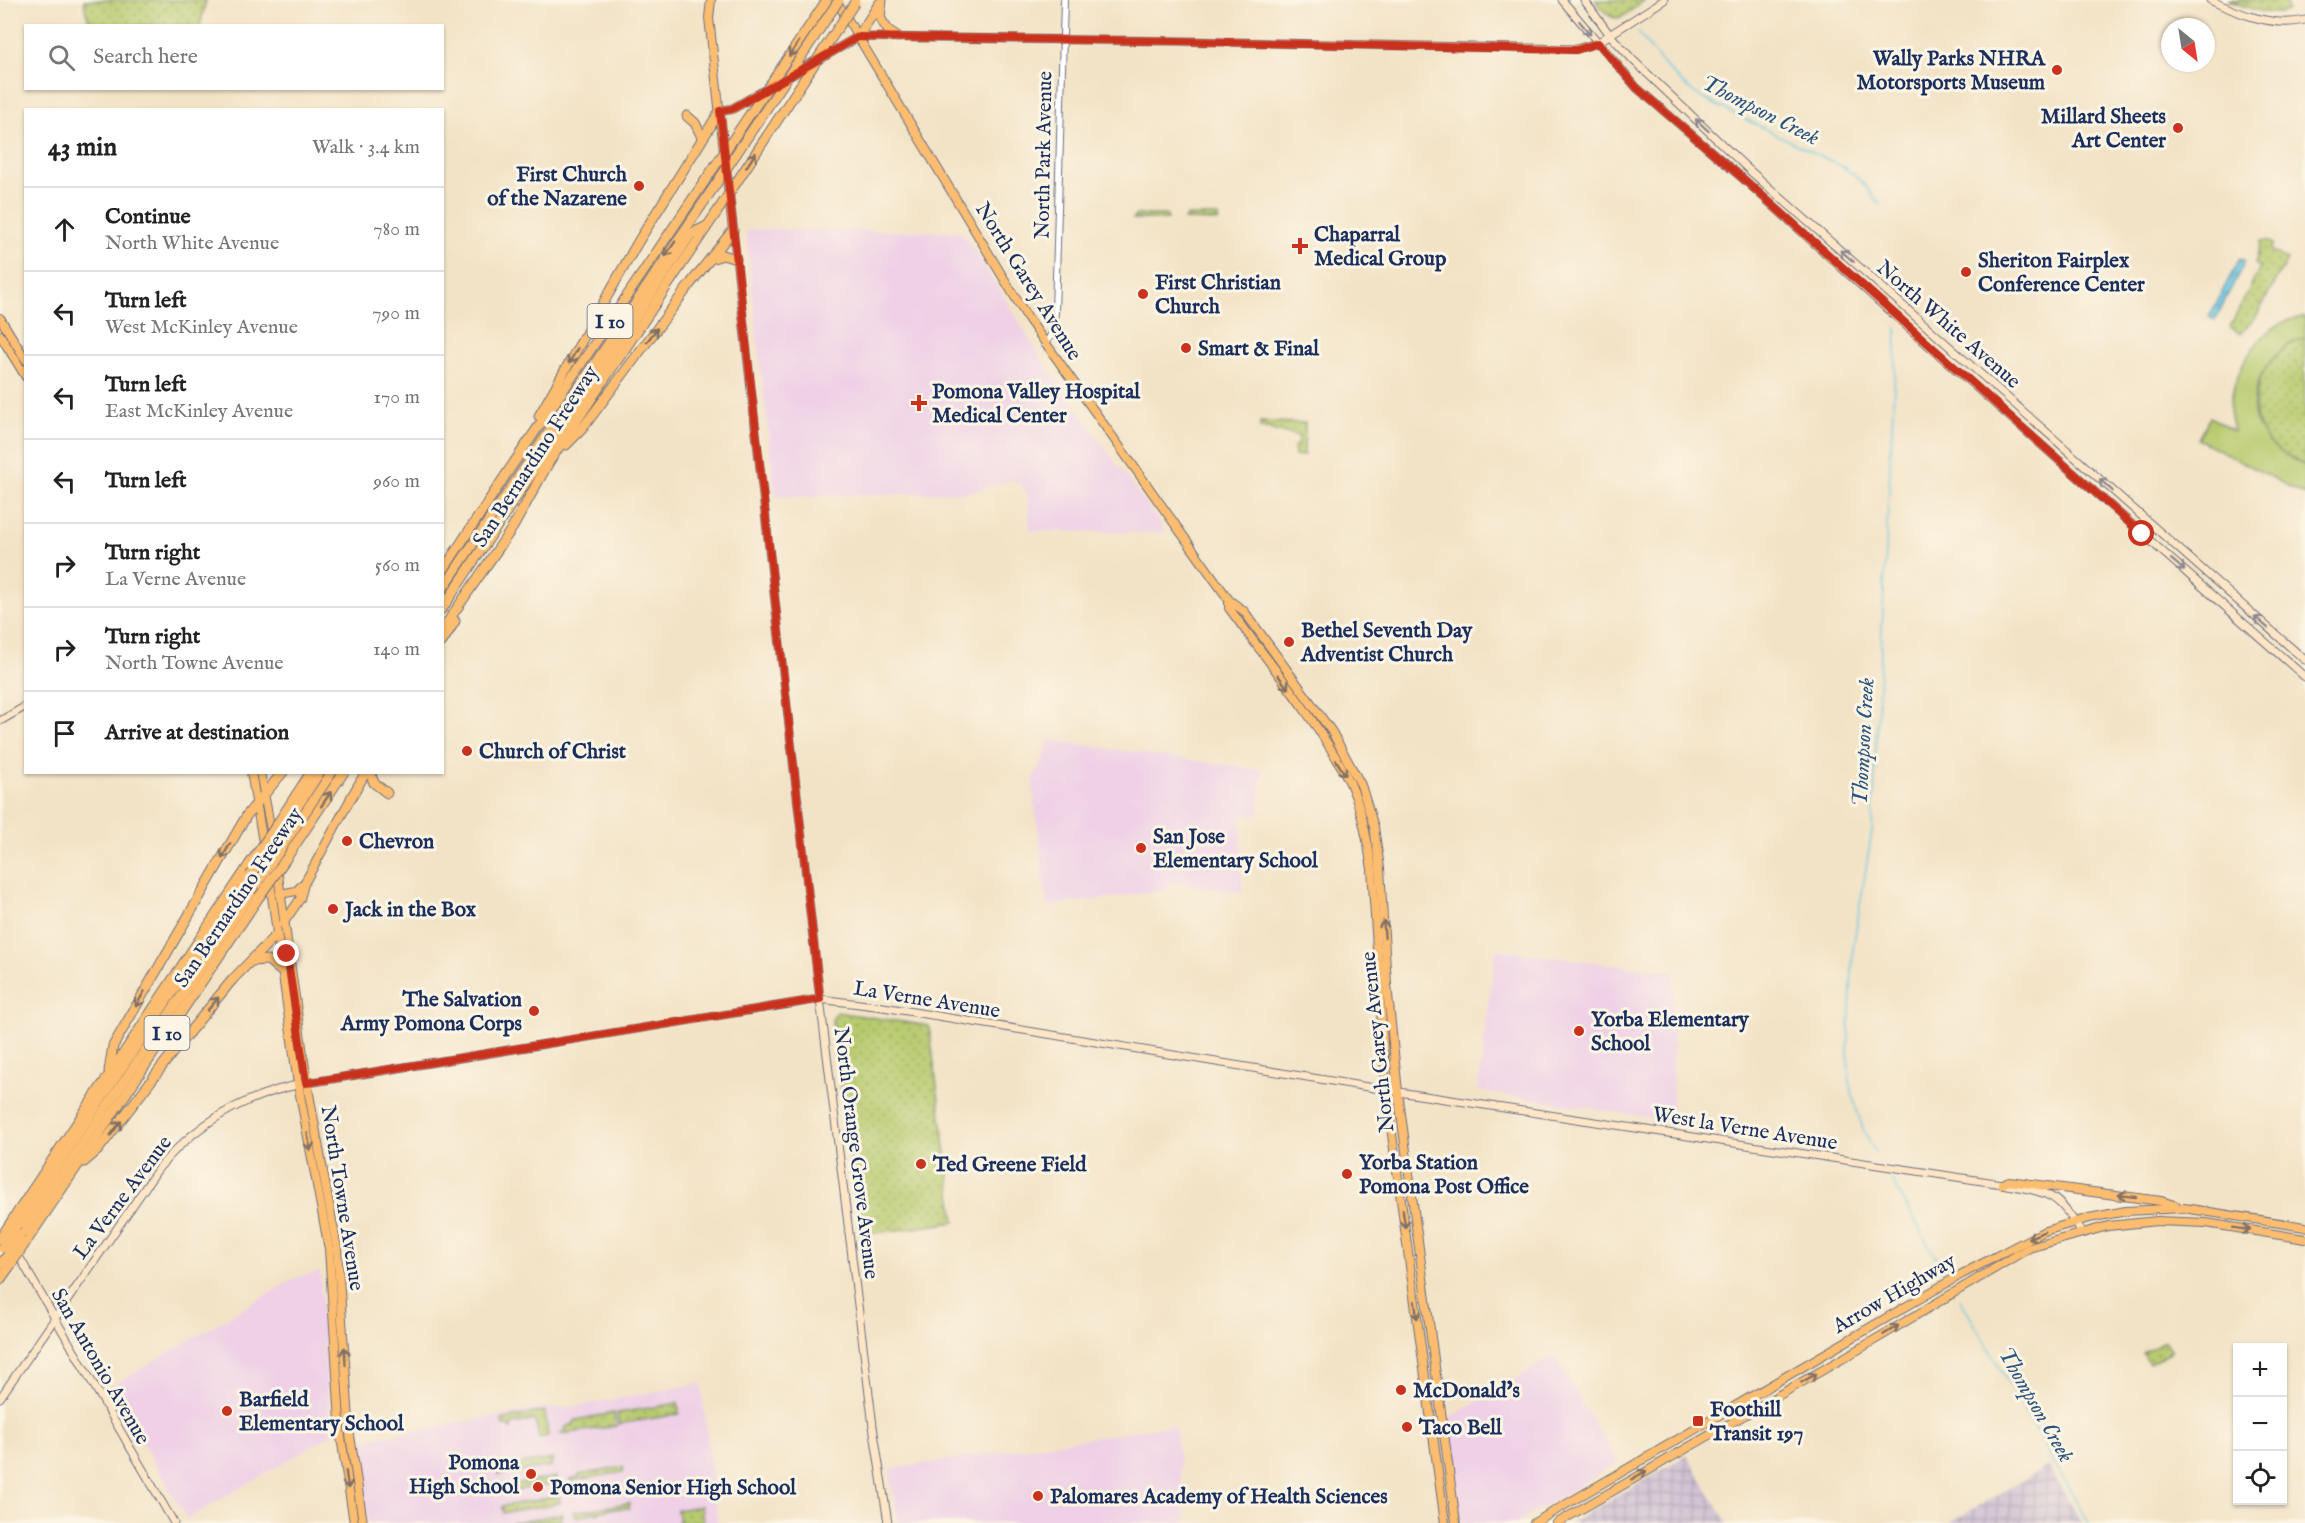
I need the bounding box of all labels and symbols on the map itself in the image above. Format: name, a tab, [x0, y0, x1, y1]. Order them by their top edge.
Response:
north arrow	[2161, 18, 2215, 72]
one-way arrow	[1578, 20, 1592, 35]
one-way arrow	[788, 40, 800, 56]
place label: Wally Parks NHRA Motorsports Museum	[1857, 46, 2047, 97]
marker: Wally Parks NHRA Motorsports Museum	[2050, 63, 2064, 77]
water label: Thompson Creek	[1696, 69, 1824, 153]
street label: North Park Avenue	[1030, 70, 1059, 239]
place label: Millard Sheets Art Center	[2041, 104, 2166, 155]
one-way arrow	[1695, 118, 1710, 132]
marker: Millard Sheets Art Center	[2171, 121, 2185, 135]
one-way arrow	[745, 152, 757, 169]
place label: First Church of the Nazarene	[487, 162, 628, 213]
marker: First Church of the Nazarene	[632, 179, 646, 193]
street label: North Garey Avenue	[968, 198, 1088, 366]
place label: Chaparral Medical Group	[1314, 222, 1447, 273]
marker: Chaparral Medical Group	[1291, 237, 1309, 255]
one-way arrow	[664, 240, 676, 256]
place label: Sheriton Fairplex Conference Center	[1978, 248, 2145, 299]
one-way arrow	[1840, 249, 1855, 263]
street label: North White Avenue	[1870, 255, 2026, 396]
marker: Sheriton Fairplex Conference Center	[1959, 265, 1973, 279]
place label: First Christian Church	[1155, 270, 1281, 321]
marker: First Christian Church	[1136, 287, 1150, 301]
road number: I 10	[588, 304, 632, 338]
one-way arrow	[646, 328, 659, 344]
place label: Smart & Final	[1198, 336, 1320, 363]
marker: Smart & Final	[1179, 341, 1193, 355]
one-way arrow	[567, 347, 579, 364]
street label: San Bernardino Freeway	[467, 360, 606, 553]
place label: Pomona Valley Hospital Medical Center	[932, 379, 1141, 430]
marker: Pomona Valley Hospital Medical Center	[910, 394, 928, 412]
one-way arrow	[2099, 478, 2114, 492]
route start	[2128, 520, 2154, 546]
one-way arrow	[2170, 558, 2185, 572]
one-way arrow	[2253, 615, 2269, 628]
place label: Bethel Seventh Day Adventist Church	[1300, 618, 1473, 669]
marker: Bethel Seventh Day Adventist Church	[1282, 635, 1296, 649]
one-way arrow	[1276, 673, 1289, 689]
water label: Thompson Creek	[1847, 677, 1881, 807]
place label: Church of Christ	[479, 739, 627, 766]
marker: Church of Christ	[460, 744, 474, 758]
one-way arrow	[1336, 759, 1348, 776]
one-way arrow	[320, 791, 332, 808]
street label: San Bernardino Freeway	[169, 802, 310, 993]
place label: San Jose Elementary School	[1153, 824, 1319, 875]
place label: Chevron	[359, 829, 434, 856]
marker: Chevron	[340, 834, 354, 848]
marker: San Jose Elementary School	[1134, 841, 1148, 855]
one-way arrow	[220, 842, 232, 859]
place label: Jack in the Box	[342, 897, 477, 924]
marker: Jack in the Box	[326, 902, 340, 916]
one-way arrow	[1378, 919, 1389, 939]
route end	[273, 940, 299, 966]
street label: North Garey Avenue	[1356, 950, 1401, 1134]
street label: La Verne Avenue	[851, 976, 1002, 1025]
place label: The Salvation Army Pomona Corps	[340, 987, 522, 1038]
one-way arrow	[134, 990, 146, 1007]
one-way arrow	[207, 996, 220, 1012]
marker: The Salvation Army Pomona Corps	[527, 1004, 541, 1018]
place label: Yorba Elementary School	[1591, 1007, 1750, 1058]
road number: I 10	[144, 1016, 190, 1050]
marker: Yorba Elementary School	[1572, 1024, 1586, 1038]
street label: North Orange Grove Avenue	[827, 1026, 884, 1281]
street label: West la Verne Avenue	[1650, 1102, 1839, 1157]
street label: North Towne Avenue	[314, 1104, 370, 1293]
one-way arrow	[109, 1120, 122, 1136]
street label: La Verne Avenue	[68, 1130, 179, 1265]
one-way arrow	[303, 1131, 314, 1151]
place label: Yorba Station Pomona Post Office	[1359, 1150, 1529, 1201]
place label: Ted Greene Field	[932, 1152, 1087, 1179]
marker: Ted Greene Field	[914, 1157, 928, 1171]
marker: Yorba Station Pomona Post Office	[1340, 1167, 1354, 1181]
one-way arrow	[2118, 1191, 2138, 1202]
one-way arrow	[1398, 1208, 1409, 1228]
one-way arrow	[2231, 1223, 2251, 1234]
one-way arrow	[2027, 1230, 2046, 1241]
street label: Arrow Highway	[1827, 1248, 1962, 1341]
street label: San Antonio Avenue	[44, 1284, 156, 1450]
one-way arrow	[1411, 1300, 1422, 1320]
one-way arrow	[1882, 1323, 1899, 1335]
water label: Thompson Creek	[1991, 1342, 2080, 1468]
one-way arrow	[339, 1347, 350, 1367]
one-way arrow	[1800, 1372, 1817, 1384]
place label: McDonald's	[1413, 1378, 1520, 1405]
marker: McDonald's	[1394, 1383, 1408, 1397]
place label: Barfield Elementary School	[239, 1387, 405, 1438]
place label: Foothill Transit 197	[1709, 1397, 1803, 1448]
marker: Barfield Elementary School	[220, 1404, 234, 1418]
marker: Foothill Transit 197	[1691, 1414, 1705, 1428]
place label: Taco Bell	[1418, 1415, 1503, 1442]
marker: Taco Bell	[1400, 1420, 1414, 1434]
place label: Pomona High School	[409, 1450, 520, 1501]
marker: Pomona High School	[524, 1467, 538, 1481]
one-way arrow	[1630, 1469, 1647, 1481]
one-way arrow	[342, 1470, 353, 1489]
place label: Pomona Senior High School	[550, 1475, 797, 1502]
marker: Pomona Senior High School	[531, 1480, 545, 1494]
place label: Palomares Academy of Health Sciences	[1050, 1484, 1388, 1511]
marker: Palomares Academy of Health Sciences	[1031, 1489, 1045, 1503]

